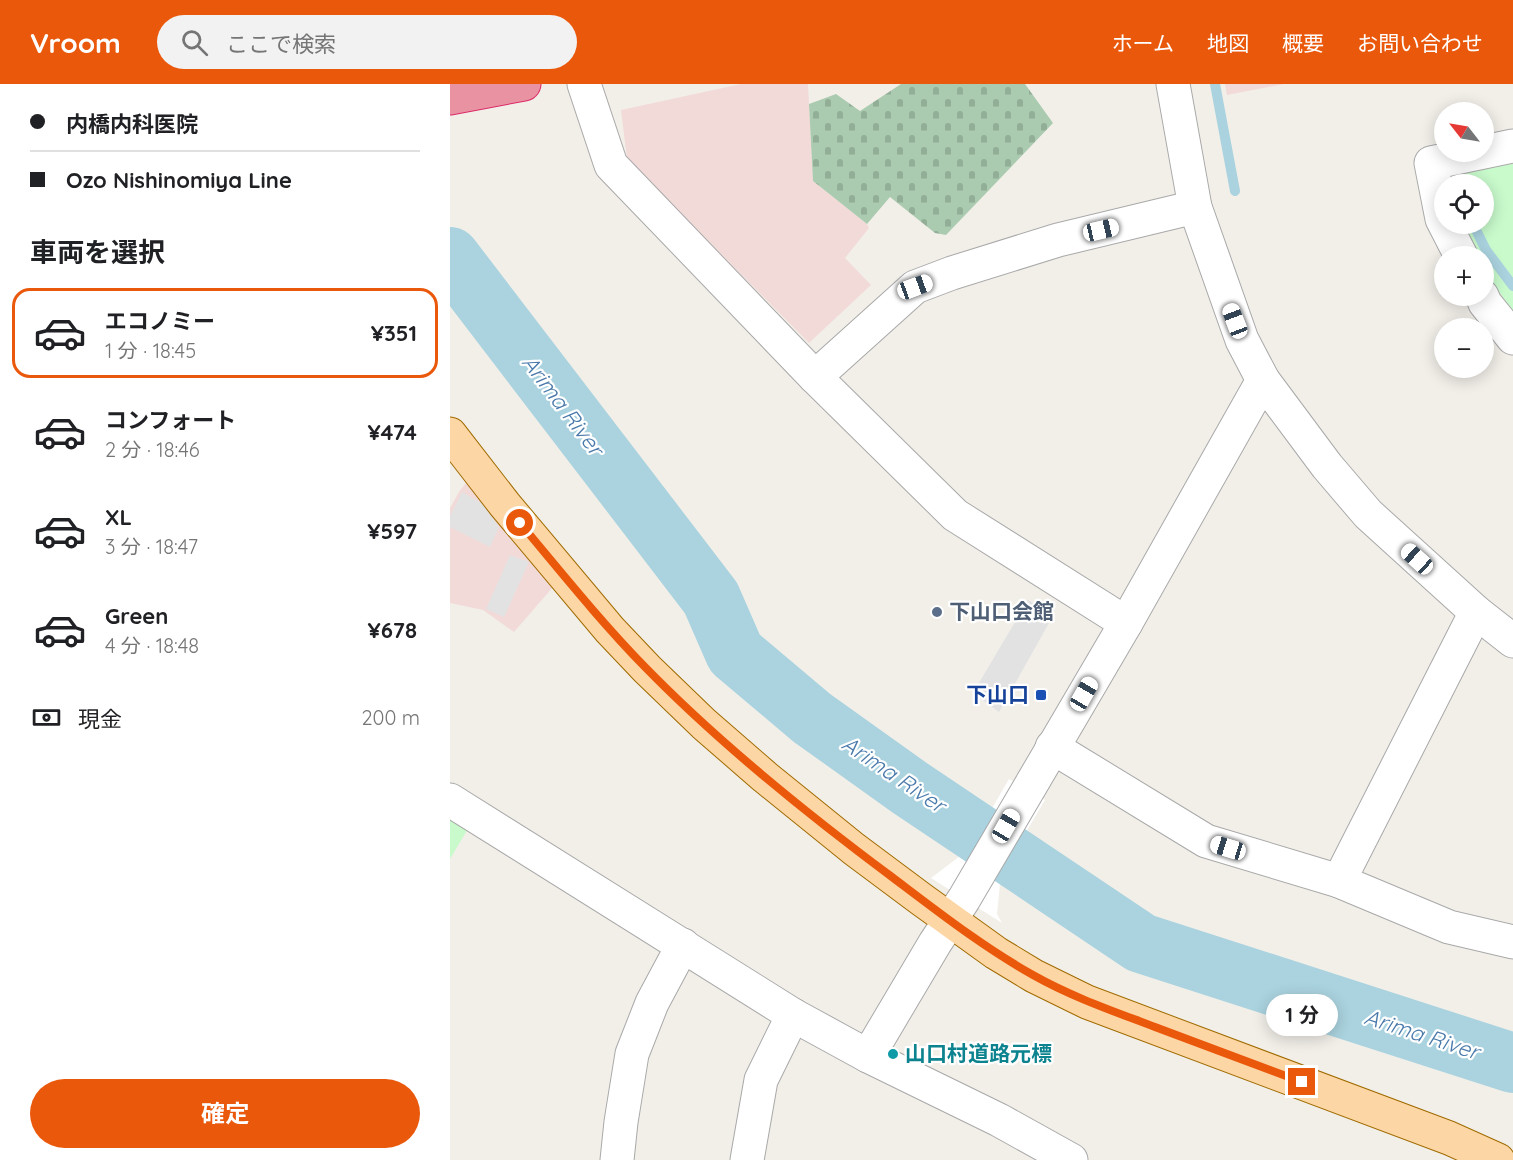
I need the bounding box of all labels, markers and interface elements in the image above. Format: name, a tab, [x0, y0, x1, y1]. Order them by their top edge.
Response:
search box	[157, 15, 577, 69]
text: Vroom	[30, 25, 121, 60]
icon: search	[178, 26, 211, 59]
text: ここで検索	[226, 30, 336, 58]
text: ホーム	[1112, 30, 1174, 56]
text: 地図	[1207, 30, 1249, 56]
text: 概要	[1282, 30, 1324, 56]
text: お問い合わせ	[1357, 30, 1483, 56]
north arrow	[1434, 102, 1494, 162]
map controls	[1434, 102, 1494, 378]
text: 内橋内科医院	[66, 110, 198, 138]
text: Ozo Nishinomiya Line	[66, 166, 292, 194]
button: locate	[1434, 174, 1494, 234]
car	[1081, 217, 1121, 243]
text: 車両を選択	[30, 235, 165, 269]
button: +	[1434, 246, 1494, 306]
car	[895, 272, 935, 302]
car	[1220, 301, 1250, 341]
icon: car	[33, 306, 87, 360]
text: エコノミー	[105, 307, 215, 335]
button: −	[1434, 318, 1494, 378]
text: ¥351	[371, 319, 417, 347]
text: 1 分 · 18:45	[105, 338, 196, 363]
water label: Arima River	[516, 349, 611, 463]
icon: car	[33, 405, 87, 459]
text: コンフォート	[105, 406, 236, 434]
text: ¥474	[367, 418, 417, 446]
text: 2 分 · 18:46	[105, 437, 200, 462]
text: XL	[105, 503, 132, 531]
icon: car	[33, 504, 87, 558]
route start	[506, 509, 533, 536]
text: ¥597	[367, 517, 417, 545]
text: 3 分 · 18:47	[105, 534, 198, 559]
car	[1398, 540, 1436, 578]
place label: 下山口会館	[949, 598, 1054, 624]
text: Green	[105, 602, 168, 630]
icon: car	[33, 603, 87, 657]
marker: 下山口会館	[930, 605, 944, 619]
text: ¥678	[368, 616, 417, 644]
text: 4 分 · 18:48	[105, 633, 199, 658]
car	[1067, 674, 1101, 714]
place label: 下山口	[966, 681, 1029, 707]
marker: 下山口	[1034, 688, 1048, 702]
icon: cash	[30, 701, 63, 734]
text: 現金	[78, 705, 122, 733]
text: 200 m	[361, 705, 420, 730]
water label: Arima River	[837, 729, 953, 820]
car	[989, 806, 1023, 846]
car	[1208, 834, 1248, 862]
callout: 1 分	[1266, 995, 1338, 1037]
text: 1 分	[1285, 1002, 1319, 1027]
water label: Arima River	[1361, 1002, 1485, 1066]
place label: 山口村道路元標	[905, 1040, 1052, 1066]
marker: 山口村道路元標	[886, 1047, 900, 1061]
route end	[1288, 1068, 1315, 1095]
button: 確定	[30, 1079, 420, 1148]

